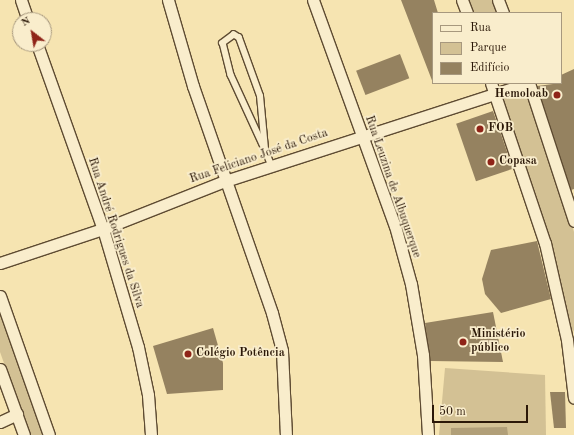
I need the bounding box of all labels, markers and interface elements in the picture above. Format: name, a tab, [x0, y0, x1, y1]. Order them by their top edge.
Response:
north arrow	[12, 12, 52, 52]
legend	[432, 12, 562, 84]
text: N	[20, 15, 33, 29]
text: Rua	[470, 22, 491, 34]
text: Parque	[470, 42, 506, 54]
text: Edifício	[470, 62, 509, 74]
place label: Hemoloab	[495, 88, 548, 102]
marker: Hemoloab	[551, 89, 563, 101]
street label: Rua Leuzina de Albuquerque	[361, 114, 423, 260]
place label: FOB	[488, 122, 513, 136]
marker: FOB	[475, 124, 485, 134]
street label: Rua Feliciano José da Costa	[188, 127, 330, 187]
place label: Copasa	[499, 155, 537, 169]
street label: Rua André Rodrigues da Silva	[84, 156, 146, 310]
marker: Copasa	[486, 157, 496, 167]
place label: Ministério público	[471, 328, 525, 356]
marker: Ministério público	[458, 337, 468, 347]
place label: Colégio Potência	[196, 347, 285, 361]
marker: Colégio Potência	[183, 349, 193, 359]
scale bar	[434, 397, 530, 423]
text: 50 m	[439, 406, 466, 418]

